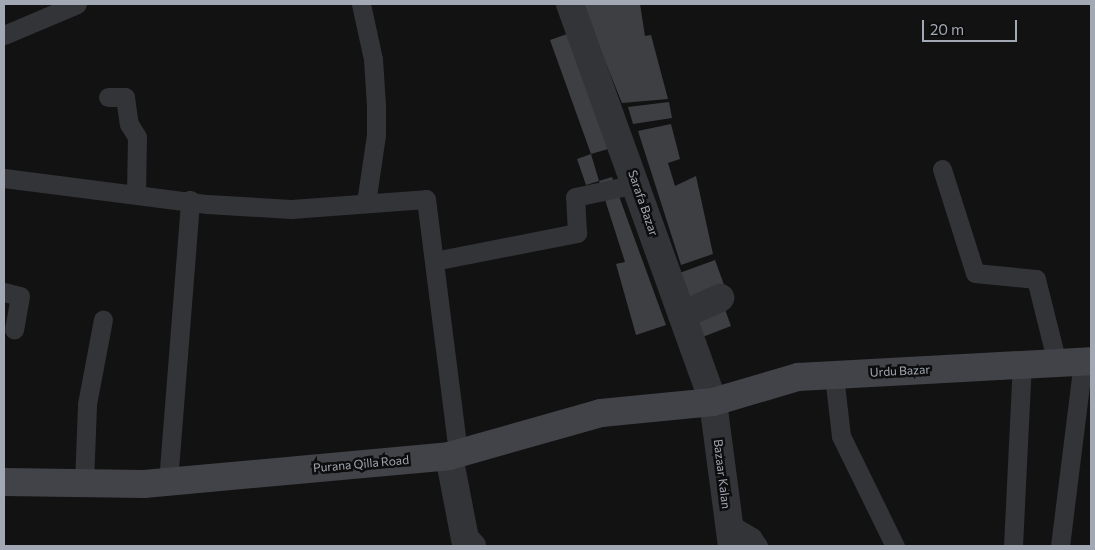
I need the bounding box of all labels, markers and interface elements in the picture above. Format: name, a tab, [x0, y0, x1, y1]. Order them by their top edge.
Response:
scale bar	[925, 10, 1020, 42]
text: 20 m	[930, 20, 964, 38]
street label: Sarafa Bazar	[625, 168, 661, 238]
street label: Urdu Bazar	[869, 362, 931, 380]
street label: Bazaar Kalan	[711, 438, 733, 510]
street label: Purana Qilla Road	[312, 453, 410, 475]

